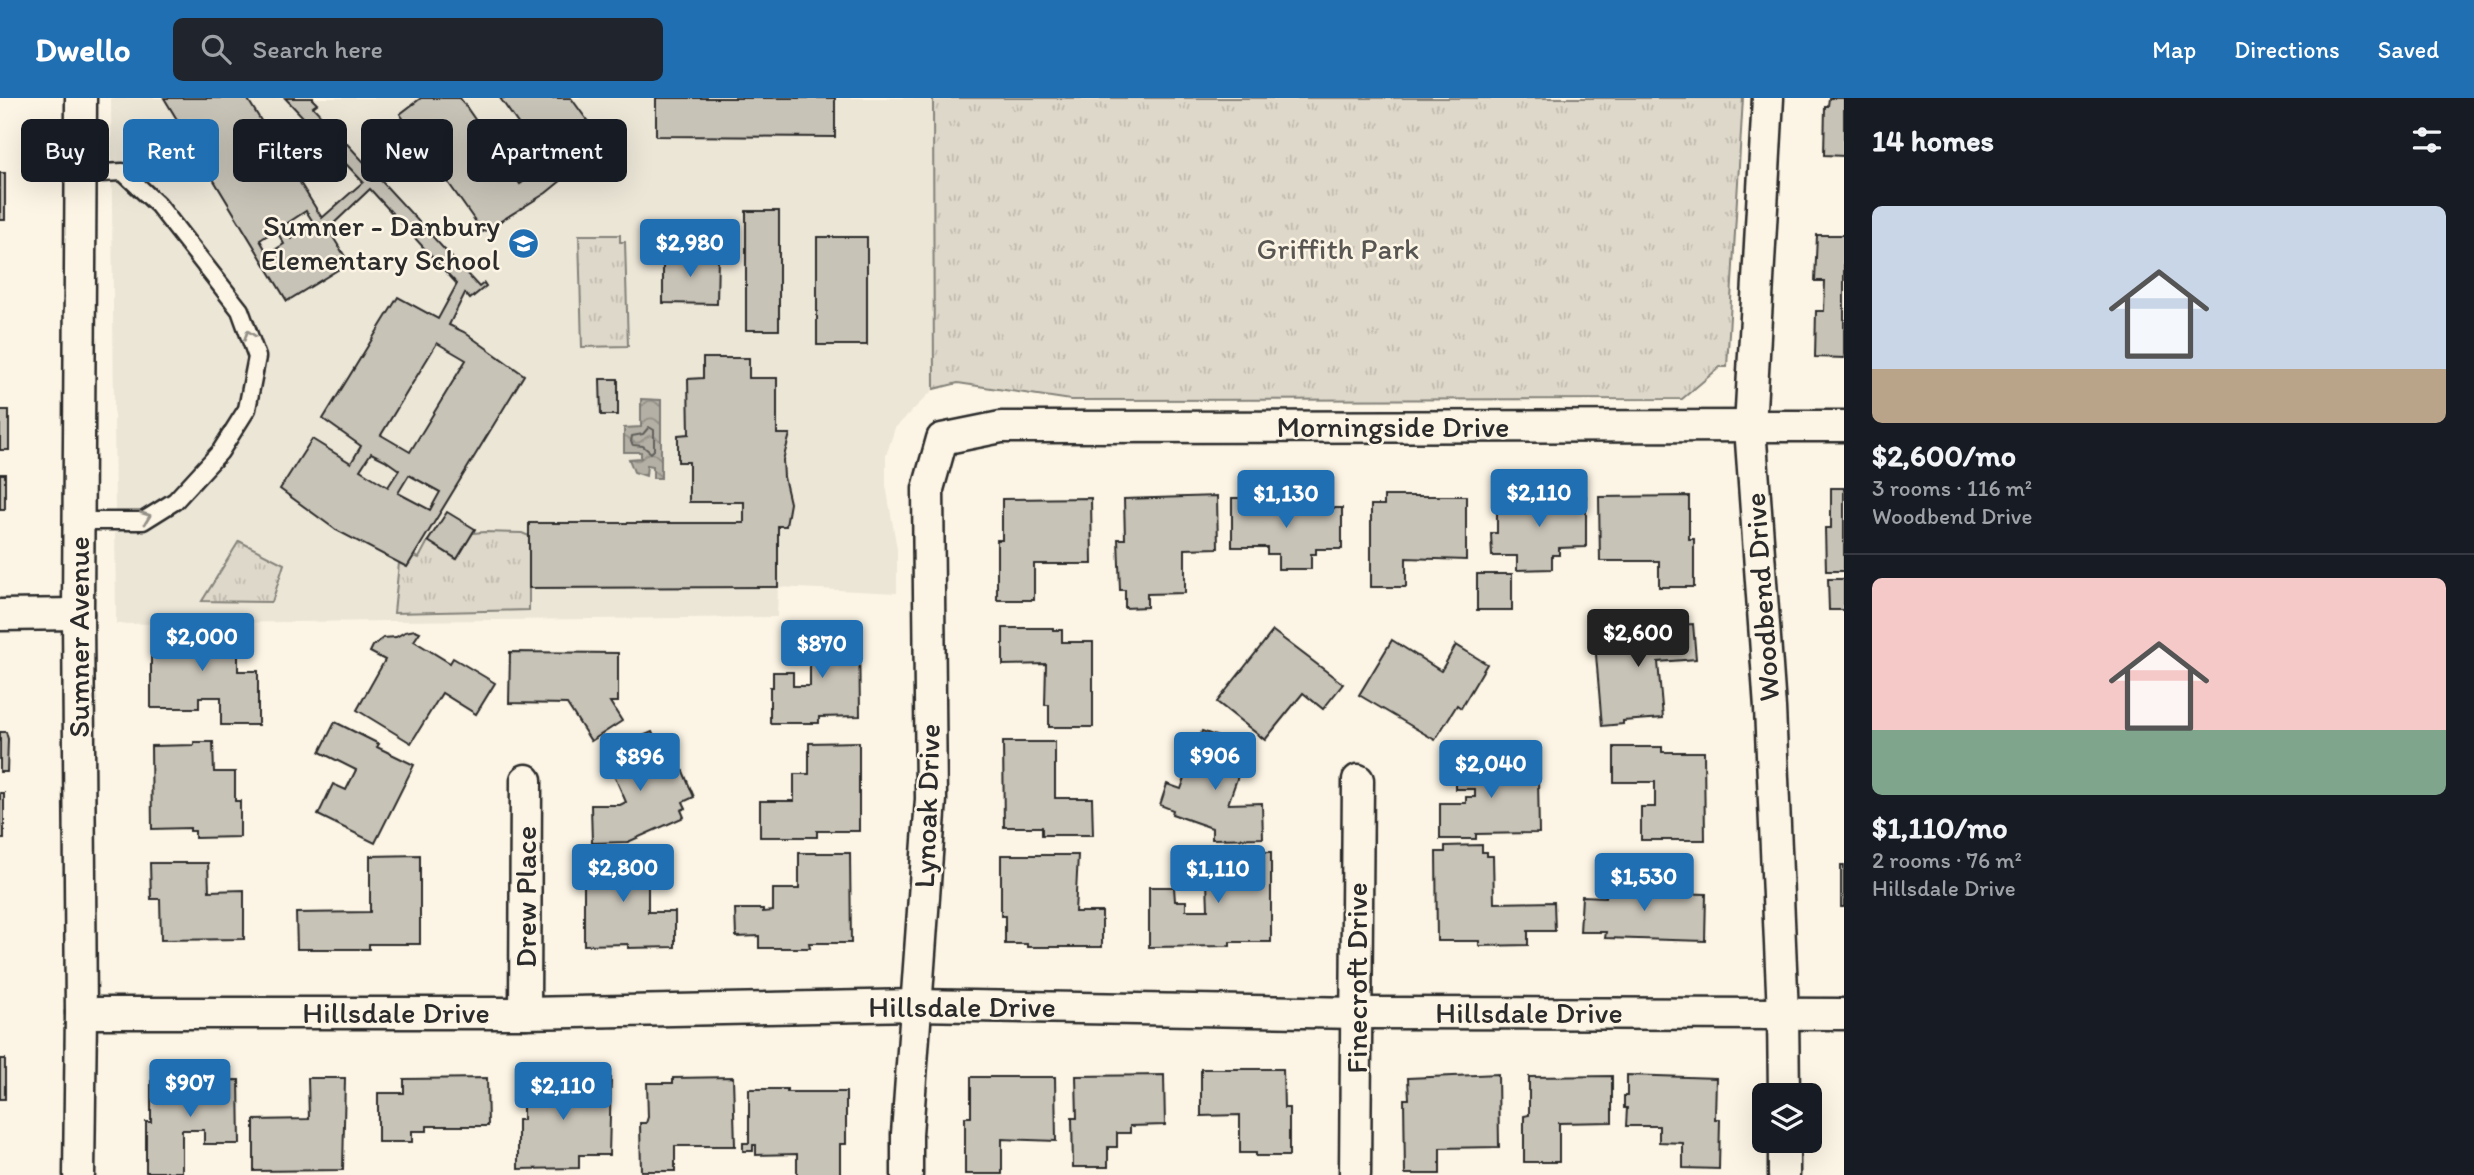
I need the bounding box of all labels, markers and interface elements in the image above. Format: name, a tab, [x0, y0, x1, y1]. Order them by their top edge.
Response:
search box	[173, 18, 663, 81]
text: Dwello	[35, 30, 131, 69]
icon: search	[197, 30, 235, 68]
text: Search here	[253, 33, 383, 65]
text: Map	[2152, 35, 2196, 64]
text: Directions	[2234, 35, 2340, 64]
text: Saved	[2378, 35, 2439, 64]
chip: Buy	[21, 119, 109, 182]
chip: Rent	[123, 119, 219, 182]
chip: Filters	[233, 119, 347, 182]
chip: New	[361, 119, 453, 182]
chip: Apartment	[467, 119, 627, 182]
icon: filters	[2408, 121, 2446, 159]
text: 14 homes	[1872, 122, 1994, 159]
place label: Sumner - Danbury Elementary School	[261, 207, 500, 278]
pin: $2,980	[633, 220, 747, 279]
school or university icon: Sumner - Danbury Elementary School	[506, 226, 540, 260]
text: $2,980	[656, 228, 724, 256]
park label: Griffith Park	[1257, 230, 1419, 267]
icon: home	[2096, 251, 2222, 377]
one-way arrow	[243, 329, 257, 341]
street label: Morningside Drive	[1276, 408, 1510, 445]
text: $2,600/mo	[1872, 437, 2016, 474]
pin: $1,130	[1229, 470, 1343, 530]
pin: $2,110	[1482, 470, 1596, 529]
text: 3 rooms · 116 m²	[1872, 474, 2032, 502]
text: $2,110	[1507, 478, 1571, 506]
text: $1,130	[1253, 479, 1319, 507]
street label: Woodbend Drive	[1736, 491, 1787, 703]
text: Woodbend Drive	[1872, 502, 2032, 530]
one-way arrow	[139, 511, 151, 525]
street label: Sumner Avenue	[60, 536, 97, 738]
pin: $2,600	[1581, 610, 1695, 669]
pin: $2,000	[145, 614, 259, 673]
text: $2,600	[1603, 618, 1673, 646]
pin: $870	[781, 620, 863, 680]
text: $2,000	[166, 622, 238, 650]
icon: home	[2096, 623, 2222, 749]
text: $870	[797, 629, 847, 657]
street label: Lynoak Drive	[905, 723, 948, 889]
pin: $906	[1174, 732, 1256, 792]
pin: $896	[599, 734, 681, 793]
pin: $2,040	[1434, 740, 1548, 800]
text: $906	[1190, 741, 1240, 769]
text: $896	[616, 742, 664, 770]
text: $2,040	[1455, 749, 1527, 777]
text: $1,110/mo	[1872, 809, 2008, 846]
street label: Drew Place	[507, 826, 544, 968]
pin: $2,800	[566, 844, 680, 904]
pin: $1,110	[1161, 846, 1275, 905]
text: 2 rooms · 76 m²	[1872, 846, 2022, 874]
text: $2,800	[588, 853, 658, 881]
text: $1,110	[1186, 854, 1250, 882]
pin: $1,530	[1587, 854, 1701, 913]
text: $1,530	[1611, 862, 1677, 890]
text: Hillsdale Drive	[1872, 874, 2016, 902]
street label: Finecroft Drive	[1338, 882, 1375, 1074]
street label: Hillsdale Drive	[868, 988, 1056, 1025]
street label: Hillsdale Drive	[302, 994, 490, 1031]
street label: Hillsdale Drive	[1435, 994, 1623, 1031]
pin: $907	[149, 1060, 231, 1119]
pin: $2,110	[506, 1062, 620, 1122]
text: $907	[165, 1068, 215, 1096]
text: $2,110	[531, 1071, 595, 1099]
map controls	[1752, 1083, 1822, 1153]
button: layers	[1752, 1083, 1822, 1153]

